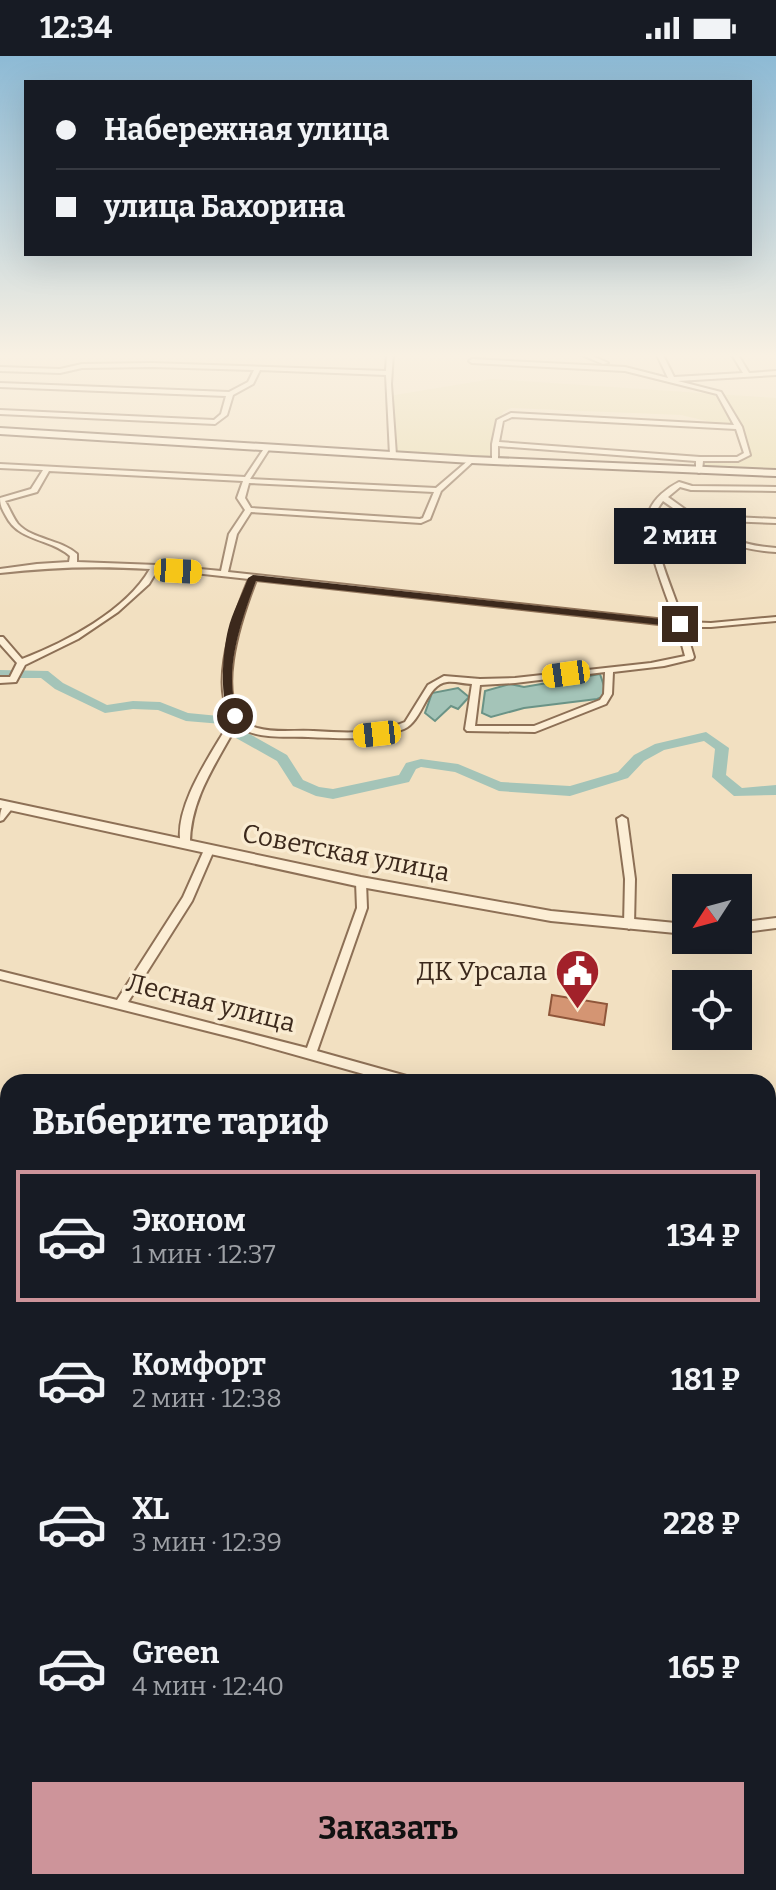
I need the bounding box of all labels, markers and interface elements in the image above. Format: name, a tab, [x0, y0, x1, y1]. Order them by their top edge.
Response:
text: 12:34	[40, 10, 112, 46]
text: Набережная улица	[104, 112, 389, 148]
text: улица Бахорина	[104, 189, 345, 225]
callout: 2 мин	[614, 508, 746, 564]
text: 2 мин	[643, 520, 717, 551]
car	[153, 558, 203, 584]
route end	[662, 606, 698, 642]
car	[541, 659, 591, 689]
route start	[217, 698, 253, 734]
car	[352, 720, 402, 748]
street label: Советская улица	[240, 818, 452, 888]
north arrow	[672, 874, 752, 954]
map controls	[672, 874, 752, 1050]
public building icon: ДК Урсала	[554, 947, 602, 1010]
place label: ДК Урсала	[417, 956, 547, 987]
street label: Лесная улица	[123, 967, 299, 1039]
button: locate	[672, 970, 752, 1050]
text: Выберите тариф	[32, 1100, 329, 1144]
icon: car	[36, 1200, 108, 1272]
text: Эконом	[132, 1203, 246, 1239]
text: 134 ₽	[666, 1218, 740, 1254]
text: 1 мин · 12:37	[132, 1239, 276, 1270]
icon: car	[36, 1344, 108, 1416]
text: Комфорт	[132, 1347, 266, 1383]
text: 181 ₽	[671, 1362, 740, 1398]
text: 2 мин · 12:38	[132, 1383, 282, 1414]
icon: car	[36, 1488, 108, 1560]
text: XL	[132, 1491, 169, 1527]
text: 228 ₽	[663, 1506, 740, 1542]
text: 3 мин · 12:39	[132, 1527, 282, 1558]
icon: car	[36, 1632, 108, 1704]
text: Green	[132, 1635, 219, 1671]
text: 165 ₽	[668, 1650, 740, 1686]
text: 4 мин · 12:40	[132, 1671, 284, 1702]
button: Заказать	[32, 1782, 744, 1874]

